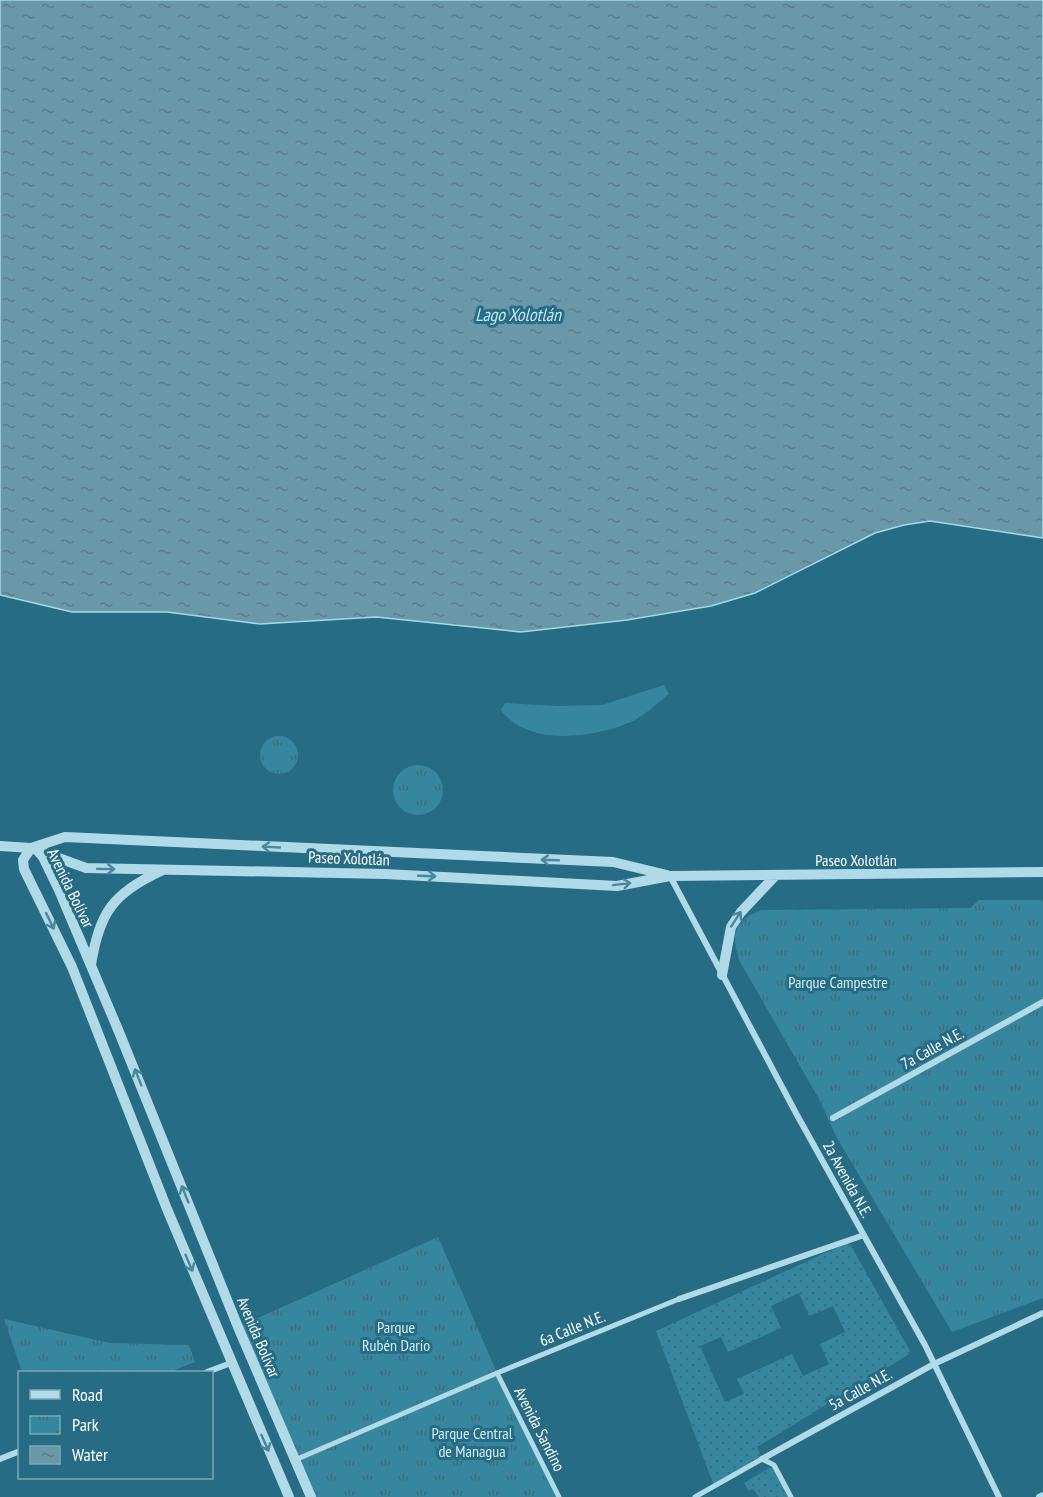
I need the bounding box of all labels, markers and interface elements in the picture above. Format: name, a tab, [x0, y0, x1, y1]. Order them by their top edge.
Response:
water label: Lago Xolotlán	[475, 303, 562, 326]
one-way arrow	[262, 842, 282, 853]
street label: Avenida Bolívar	[43, 845, 99, 931]
street label: Paseo Xolotlán	[308, 847, 390, 869]
street label: Paseo Xolotlán	[815, 850, 897, 870]
one-way arrow	[541, 854, 560, 865]
one-way arrow	[96, 863, 116, 874]
one-way arrow	[417, 871, 437, 882]
one-way arrow	[612, 879, 631, 890]
one-way arrow	[45, 912, 57, 930]
one-way arrow	[730, 912, 742, 928]
park label: Parque Campestre	[788, 972, 888, 992]
street label: 7a Calle N.E.	[897, 1022, 967, 1073]
one-way arrow	[132, 1069, 143, 1087]
street label: 2a Avenida N.E.	[819, 1137, 877, 1221]
one-way arrow	[179, 1186, 190, 1204]
one-way arrow	[184, 1253, 195, 1272]
street label: Avenida Bolívar	[233, 1294, 285, 1381]
street label: 6a Calle N.E.	[536, 1306, 608, 1350]
park label: Parque Rubén Darío	[362, 1317, 430, 1355]
street label: 5a Calle N.E.	[825, 1363, 895, 1415]
legend	[18, 1371, 213, 1479]
text: Road	[72, 1383, 103, 1406]
street label: Avenida Sandino	[510, 1384, 570, 1474]
text: Park	[72, 1413, 99, 1436]
park label: Parque Central de Managua	[432, 1423, 513, 1461]
one-way arrow	[260, 1433, 271, 1451]
text: Water	[72, 1443, 108, 1466]

